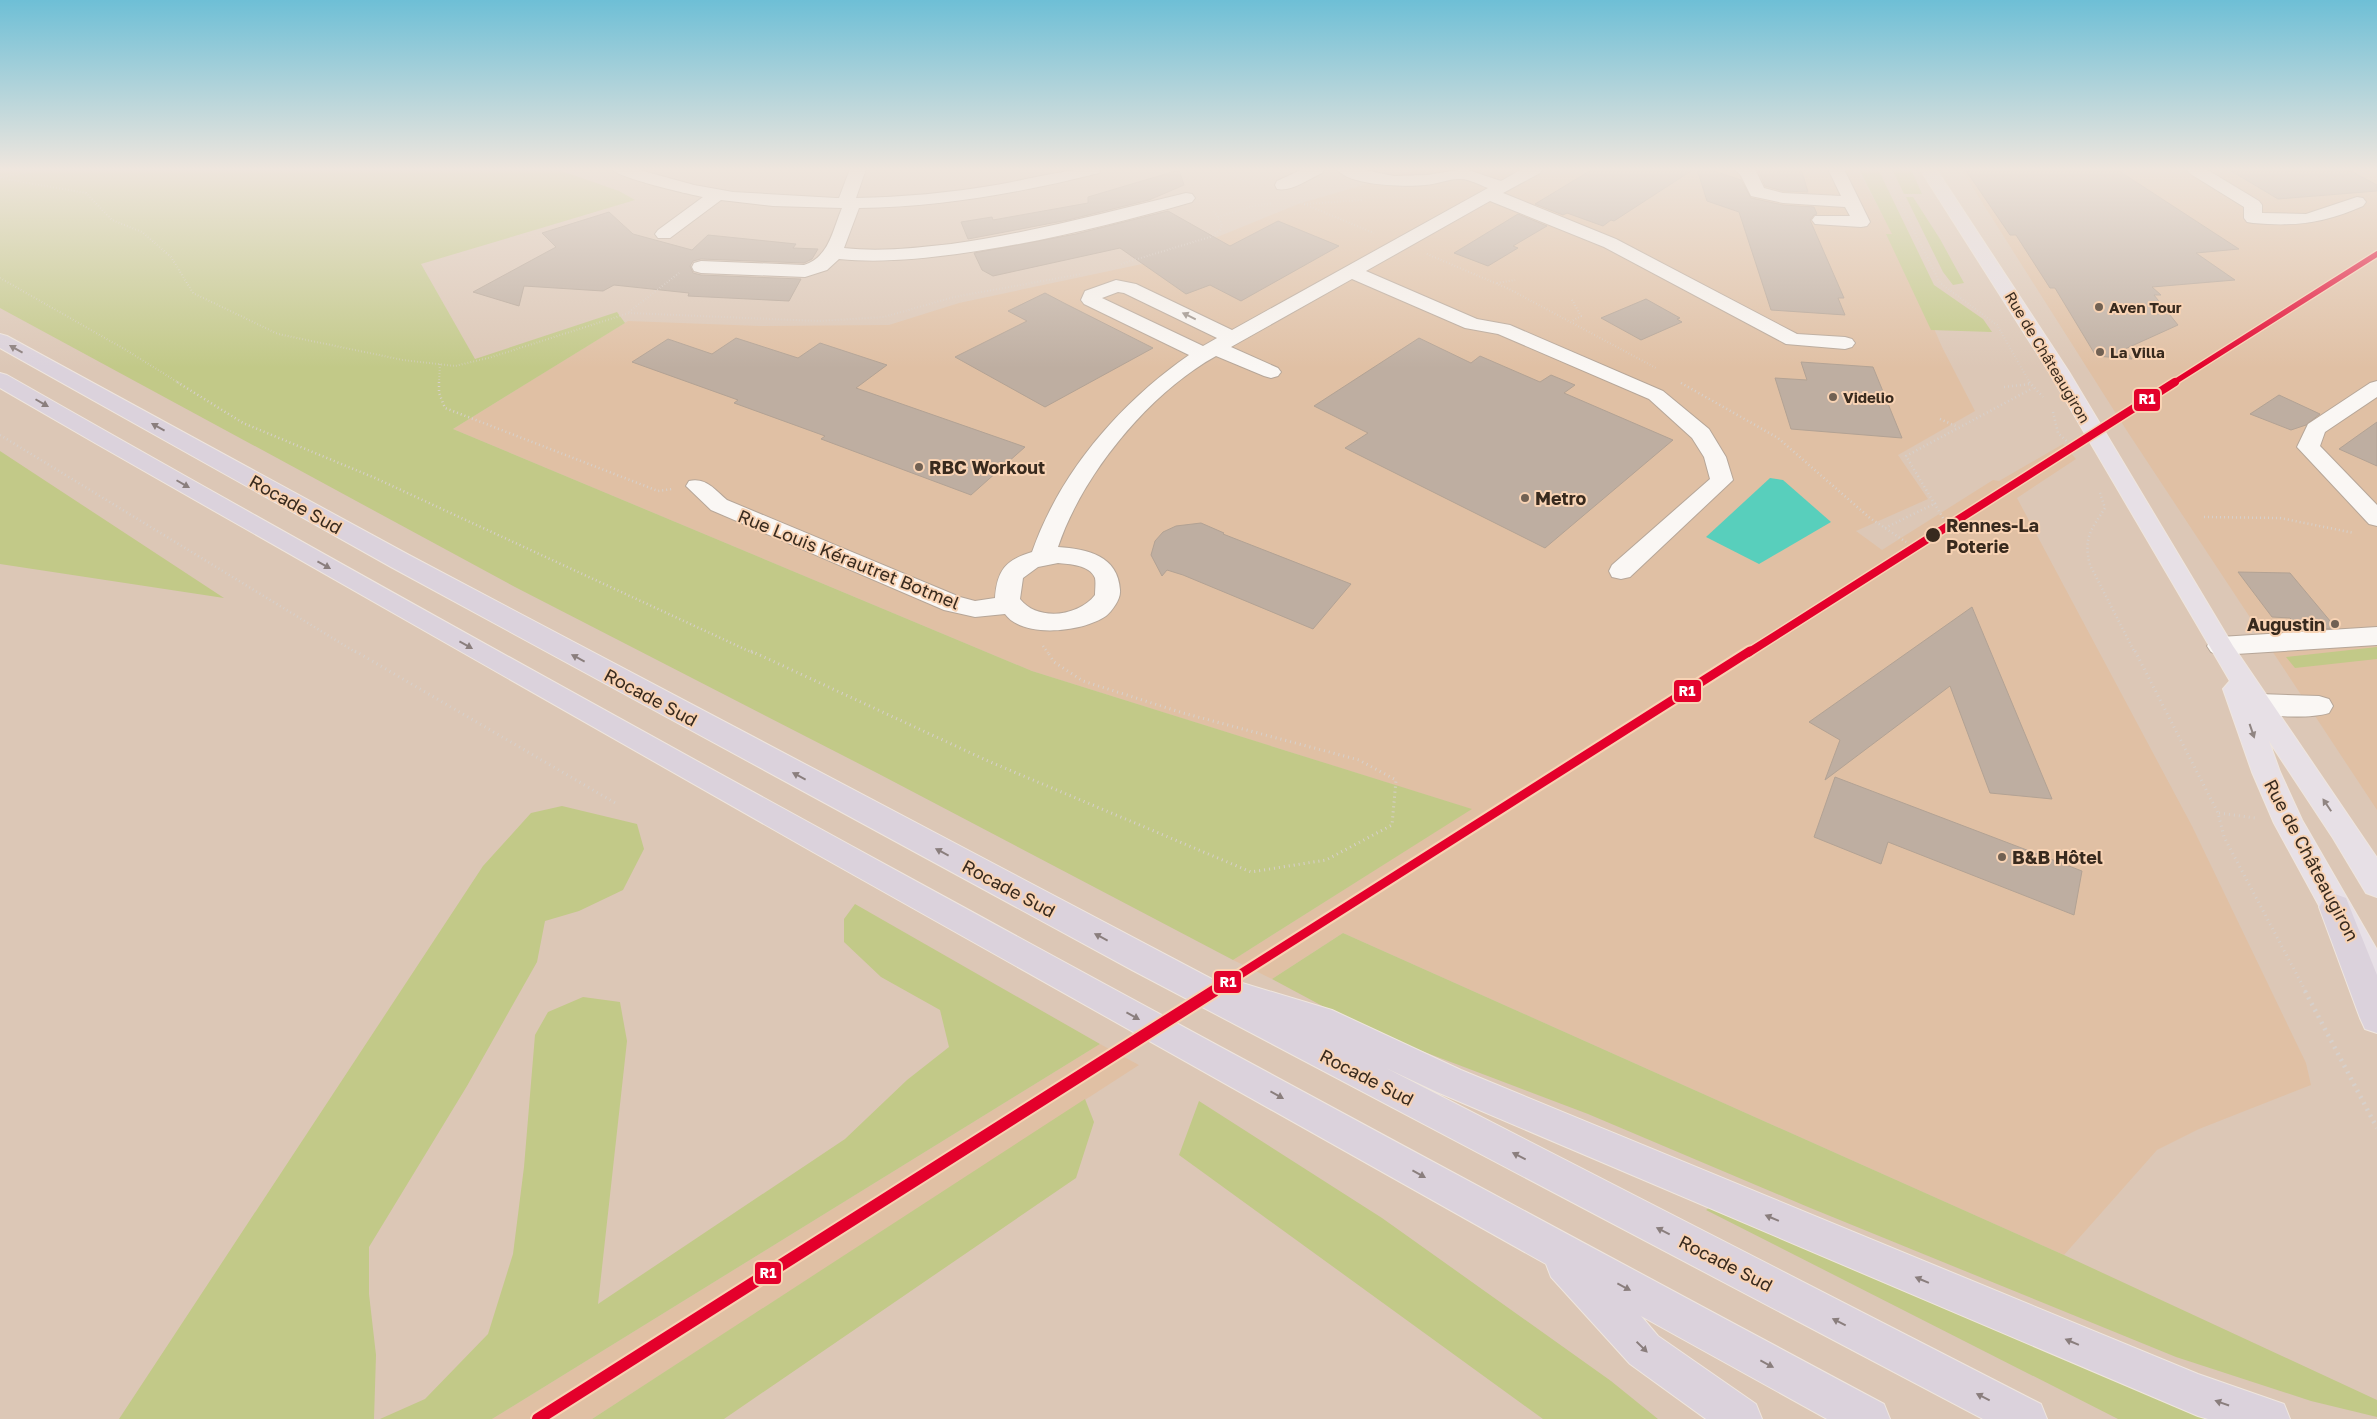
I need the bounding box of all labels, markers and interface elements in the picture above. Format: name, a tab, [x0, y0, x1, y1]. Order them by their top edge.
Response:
street label: Rue de Châteaugiron	[2002, 288, 2094, 426]
place label: Aven Tour	[2109, 298, 2182, 316]
marker: Aven Tour	[2093, 301, 2105, 313]
one-way arrow	[1181, 312, 1196, 321]
place label: La Villa	[2110, 343, 2165, 361]
one-way arrow	[9, 345, 23, 353]
marker: La Villa	[2094, 346, 2106, 358]
place label: Videlio	[1843, 388, 1894, 406]
line badge: R1	[2133, 388, 2161, 412]
text: R1	[2139, 390, 2155, 407]
marker: Videlio	[1827, 391, 1839, 403]
one-way arrow	[36, 399, 49, 408]
one-way arrow	[152, 423, 165, 432]
place label: RBC Workout	[929, 456, 1045, 478]
marker: RBC Workout	[913, 461, 925, 473]
street label: Rocade Sud	[246, 470, 346, 538]
one-way arrow	[176, 480, 190, 489]
place label: Metro	[1535, 487, 1586, 509]
marker: Metro	[1519, 492, 1531, 504]
street label: Rue Louis Kérautret Botmel	[735, 504, 963, 614]
place label: Rennes-La Poterie	[1946, 514, 2039, 557]
marker: Rennes-La Poterie	[1924, 526, 1942, 544]
one-way arrow	[317, 561, 330, 570]
place label: Augustin	[2247, 613, 2325, 635]
marker: Augustin	[2329, 618, 2341, 630]
one-way arrow	[459, 640, 472, 649]
one-way arrow	[572, 653, 585, 662]
street label: Rocade Sud	[601, 663, 701, 731]
line badge: R1	[1673, 679, 1702, 703]
text: R1	[1679, 682, 1695, 699]
one-way arrow	[2248, 724, 2256, 739]
one-way arrow	[792, 772, 806, 780]
street label: Rue de Châteaugiron	[2260, 775, 2364, 945]
one-way arrow	[2322, 798, 2332, 812]
place label: B&B Hôtel	[2012, 846, 2103, 868]
one-way arrow	[935, 848, 949, 857]
marker: B&B Hôtel	[1996, 851, 2008, 863]
street label: Rocade Sud	[959, 854, 1059, 922]
one-way arrow	[1094, 933, 1108, 941]
line badge: R1	[1213, 970, 1242, 994]
text: R1	[1220, 973, 1236, 990]
one-way arrow	[1125, 1012, 1140, 1020]
street label: Rocade Sud	[1316, 1044, 1418, 1110]
one-way arrow	[1270, 1091, 1283, 1100]
one-way arrow	[1512, 1152, 1526, 1160]
one-way arrow	[1411, 1170, 1426, 1178]
one-way arrow	[1765, 1213, 1779, 1221]
one-way arrow	[1656, 1227, 1671, 1235]
street label: Rocade Sud	[1675, 1230, 1777, 1296]
line badge: R1	[754, 1261, 782, 1285]
text: R1	[760, 1264, 776, 1281]
one-way arrow	[1914, 1276, 1929, 1284]
one-way arrow	[1617, 1282, 1631, 1291]
one-way arrow	[1831, 1318, 1846, 1326]
one-way arrow	[2065, 1338, 2079, 1346]
one-way arrow	[1636, 1341, 1648, 1353]
one-way arrow	[1760, 1360, 1774, 1368]
one-way arrow	[1976, 1393, 1990, 1401]
one-way arrow	[2215, 1399, 2230, 1407]

